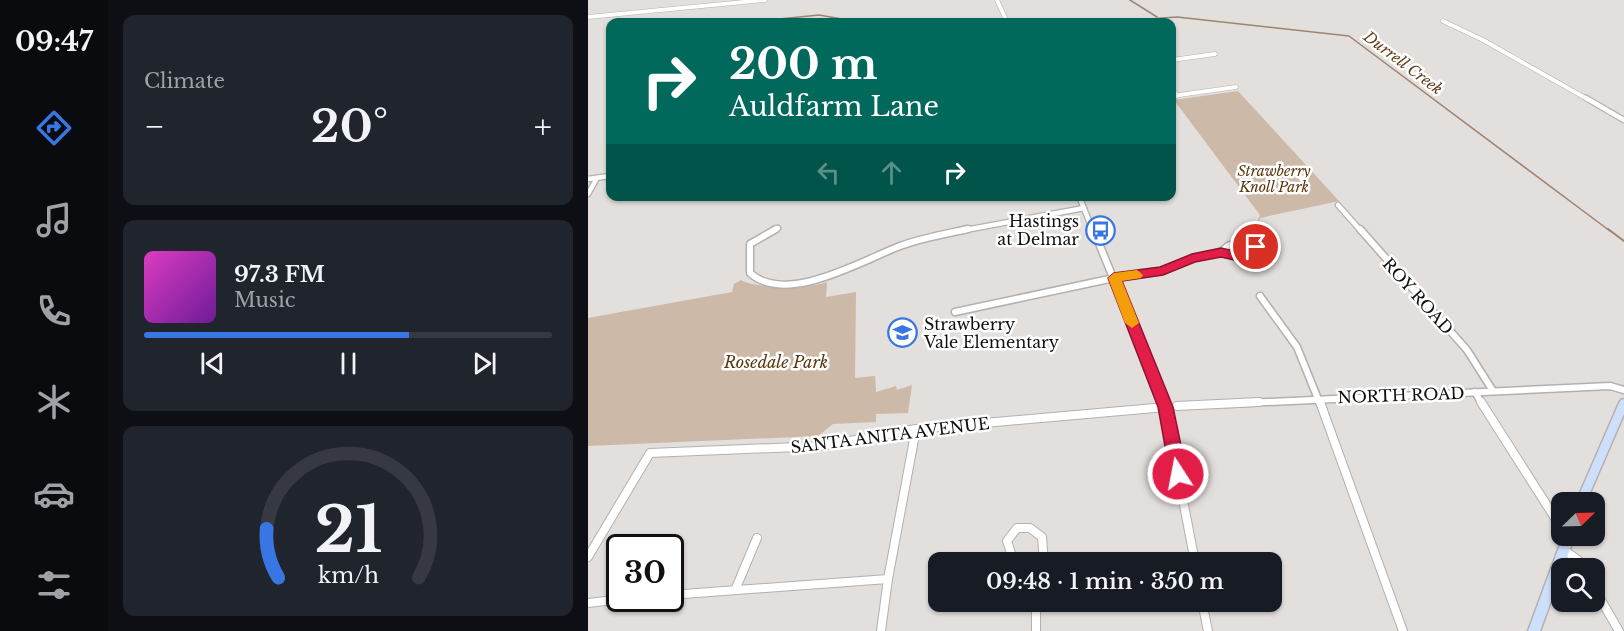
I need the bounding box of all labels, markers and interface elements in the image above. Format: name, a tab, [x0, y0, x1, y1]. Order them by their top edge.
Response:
text: 09:47	[15, 25, 93, 58]
water label: Durrell Creek	[1359, 26, 1446, 98]
text: 200 m	[729, 38, 877, 90]
icon: right	[630, 42, 708, 120]
text: Climate	[144, 69, 225, 93]
text: Auldfarm Lane	[729, 90, 939, 123]
text: 20°	[311, 98, 388, 154]
text: −	[144, 106, 165, 147]
text: +	[534, 106, 552, 147]
icon: directions	[33, 107, 75, 149]
icon: left	[812, 156, 845, 189]
icon: ahead	[875, 156, 908, 189]
icon: right	[938, 156, 971, 189]
park label: Strawberry Knoll Park	[1237, 162, 1311, 196]
icon: music	[33, 199, 75, 241]
place label: Hastings at Delmar	[997, 211, 1079, 249]
bus stop icon: Hastings at Delmar	[1084, 214, 1116, 246]
pin	[1230, 221, 1281, 272]
icon: arrive	[1239, 230, 1272, 263]
street label: ROY ROAD	[1378, 254, 1458, 338]
text: 97.3 FM	[234, 261, 325, 288]
text: Music	[234, 288, 295, 312]
icon: phone	[33, 290, 75, 332]
place label: Strawberry Vale Elementary	[923, 314, 1060, 352]
school or university icon: Strawberry Vale Elementary	[887, 317, 919, 349]
icon: previous	[196, 347, 229, 380]
icon: pause	[332, 347, 365, 380]
icon: next	[468, 347, 501, 380]
park label: Rosedale Park	[723, 352, 828, 372]
icon: climate	[33, 381, 75, 423]
street label: NORTH ROAD	[1337, 383, 1465, 407]
street label: SANTA ANITA AVENUE	[789, 413, 991, 457]
position arrow	[1146, 442, 1210, 506]
icon: car	[33, 473, 75, 515]
text: 21	[314, 491, 382, 569]
north arrow	[1551, 492, 1605, 546]
map controls	[1551, 492, 1605, 612]
speed limit sign: 30	[606, 534, 684, 612]
button: search	[1551, 558, 1605, 612]
text: km/h	[318, 562, 379, 589]
icon: filters	[33, 564, 75, 606]
text: 09:48 · 1 min · 350 m	[986, 568, 1224, 595]

